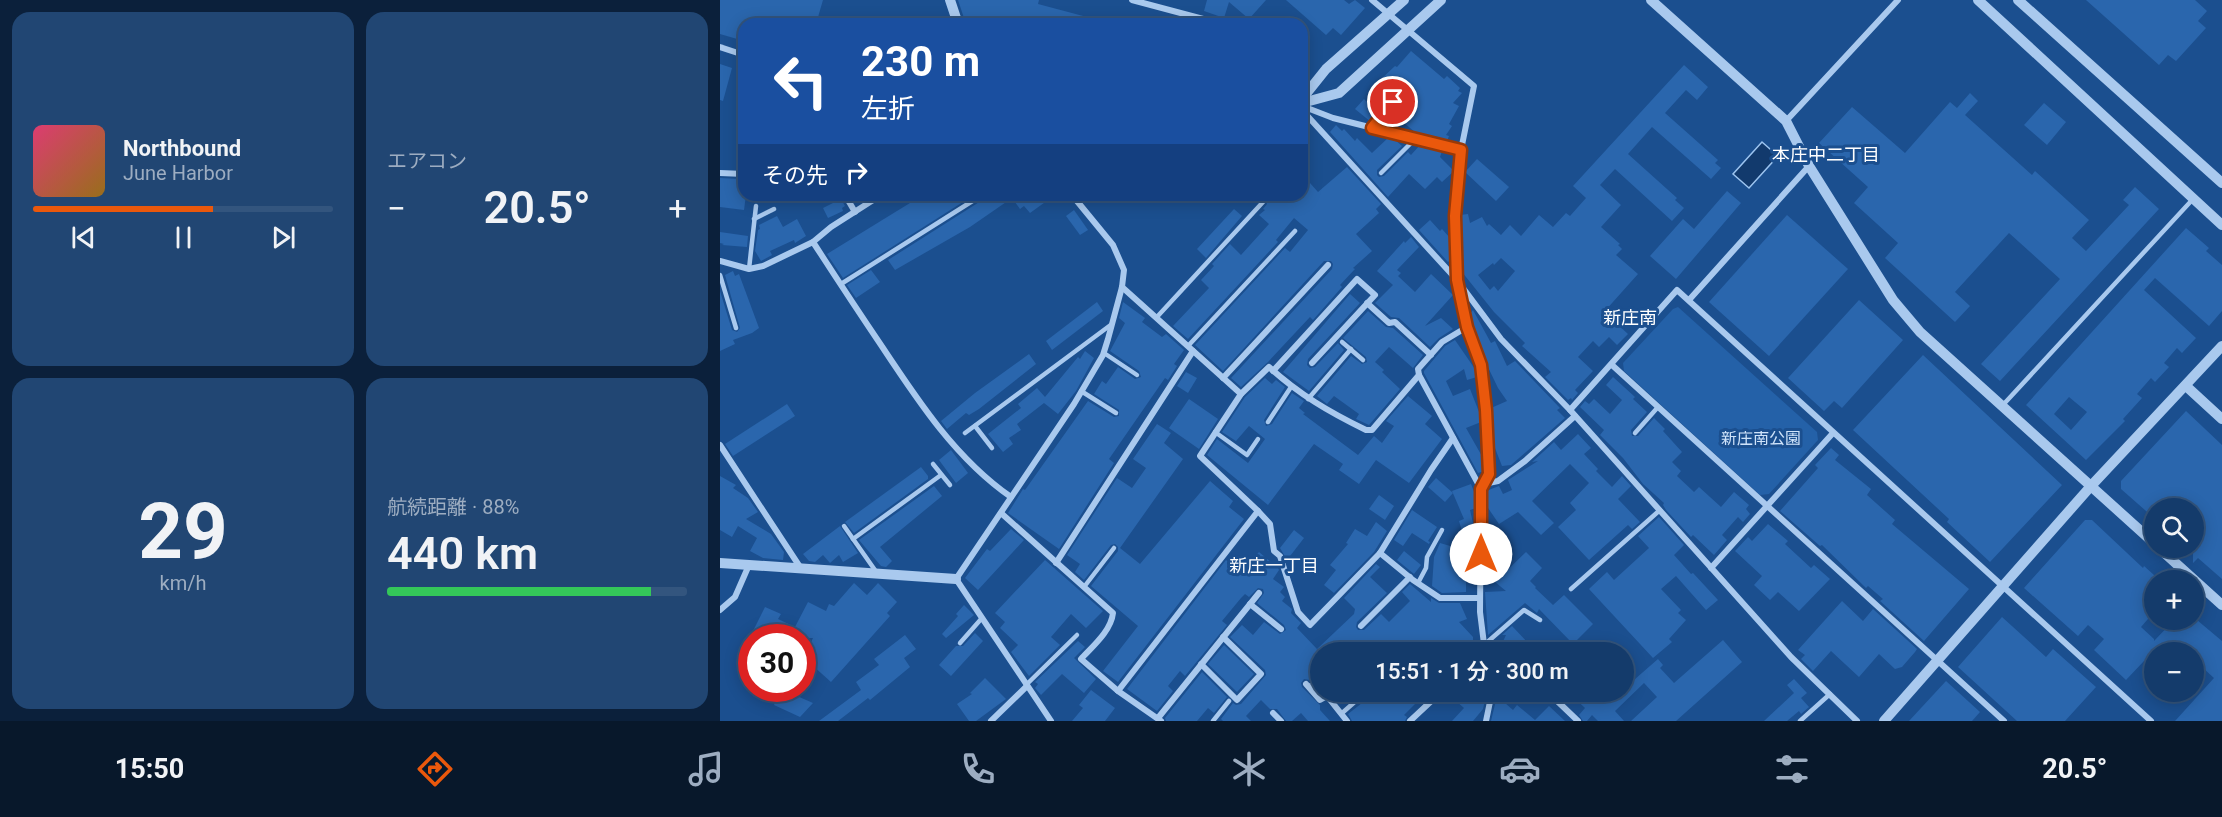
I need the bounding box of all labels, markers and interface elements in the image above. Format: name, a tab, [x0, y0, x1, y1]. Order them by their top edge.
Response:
text: 230 m	[861, 37, 980, 86]
icon: left	[762, 42, 840, 120]
pin	[1367, 76, 1418, 127]
icon: arrive	[1376, 85, 1409, 118]
text: 左折	[861, 93, 915, 125]
text: Northbound	[123, 136, 241, 161]
district label: 本庄中二丁目	[1772, 144, 1880, 165]
text: エアコン	[387, 149, 467, 173]
icon: right	[840, 156, 873, 189]
text: June Harbor	[123, 161, 233, 185]
text: その先	[762, 163, 828, 188]
text: 20.5°	[483, 181, 591, 234]
text: −	[387, 189, 406, 228]
text: +	[668, 189, 687, 228]
icon: previous	[67, 221, 100, 254]
icon: pause	[167, 221, 200, 254]
icon: next	[267, 221, 300, 254]
district label: 新庄南	[1603, 307, 1657, 328]
park label: 新庄南公園	[1721, 429, 1801, 448]
text: 29	[138, 486, 228, 577]
text: 航続距離 · 88%	[387, 495, 519, 519]
map controls	[2144, 498, 2204, 702]
button: search	[2144, 498, 2204, 558]
position arrow	[1449, 522, 1513, 586]
text: 440 km	[387, 527, 538, 580]
district label: 新庄一丁目	[1229, 555, 1319, 576]
button: +	[2144, 570, 2204, 630]
text: km/h	[160, 571, 206, 595]
speed limit sign: 30	[738, 624, 816, 702]
button: −	[2144, 642, 2204, 702]
text: 15:51 · 1 分 · 300 m	[1375, 659, 1569, 684]
icon: directions	[414, 748, 456, 790]
icon: music	[685, 748, 727, 790]
icon: phone	[957, 748, 999, 790]
icon: climate	[1228, 748, 1270, 790]
icon: car	[1499, 748, 1541, 790]
icon: filters	[1771, 748, 1813, 790]
text: 15:50	[115, 753, 184, 785]
text: 20.5°	[2042, 753, 2107, 785]

